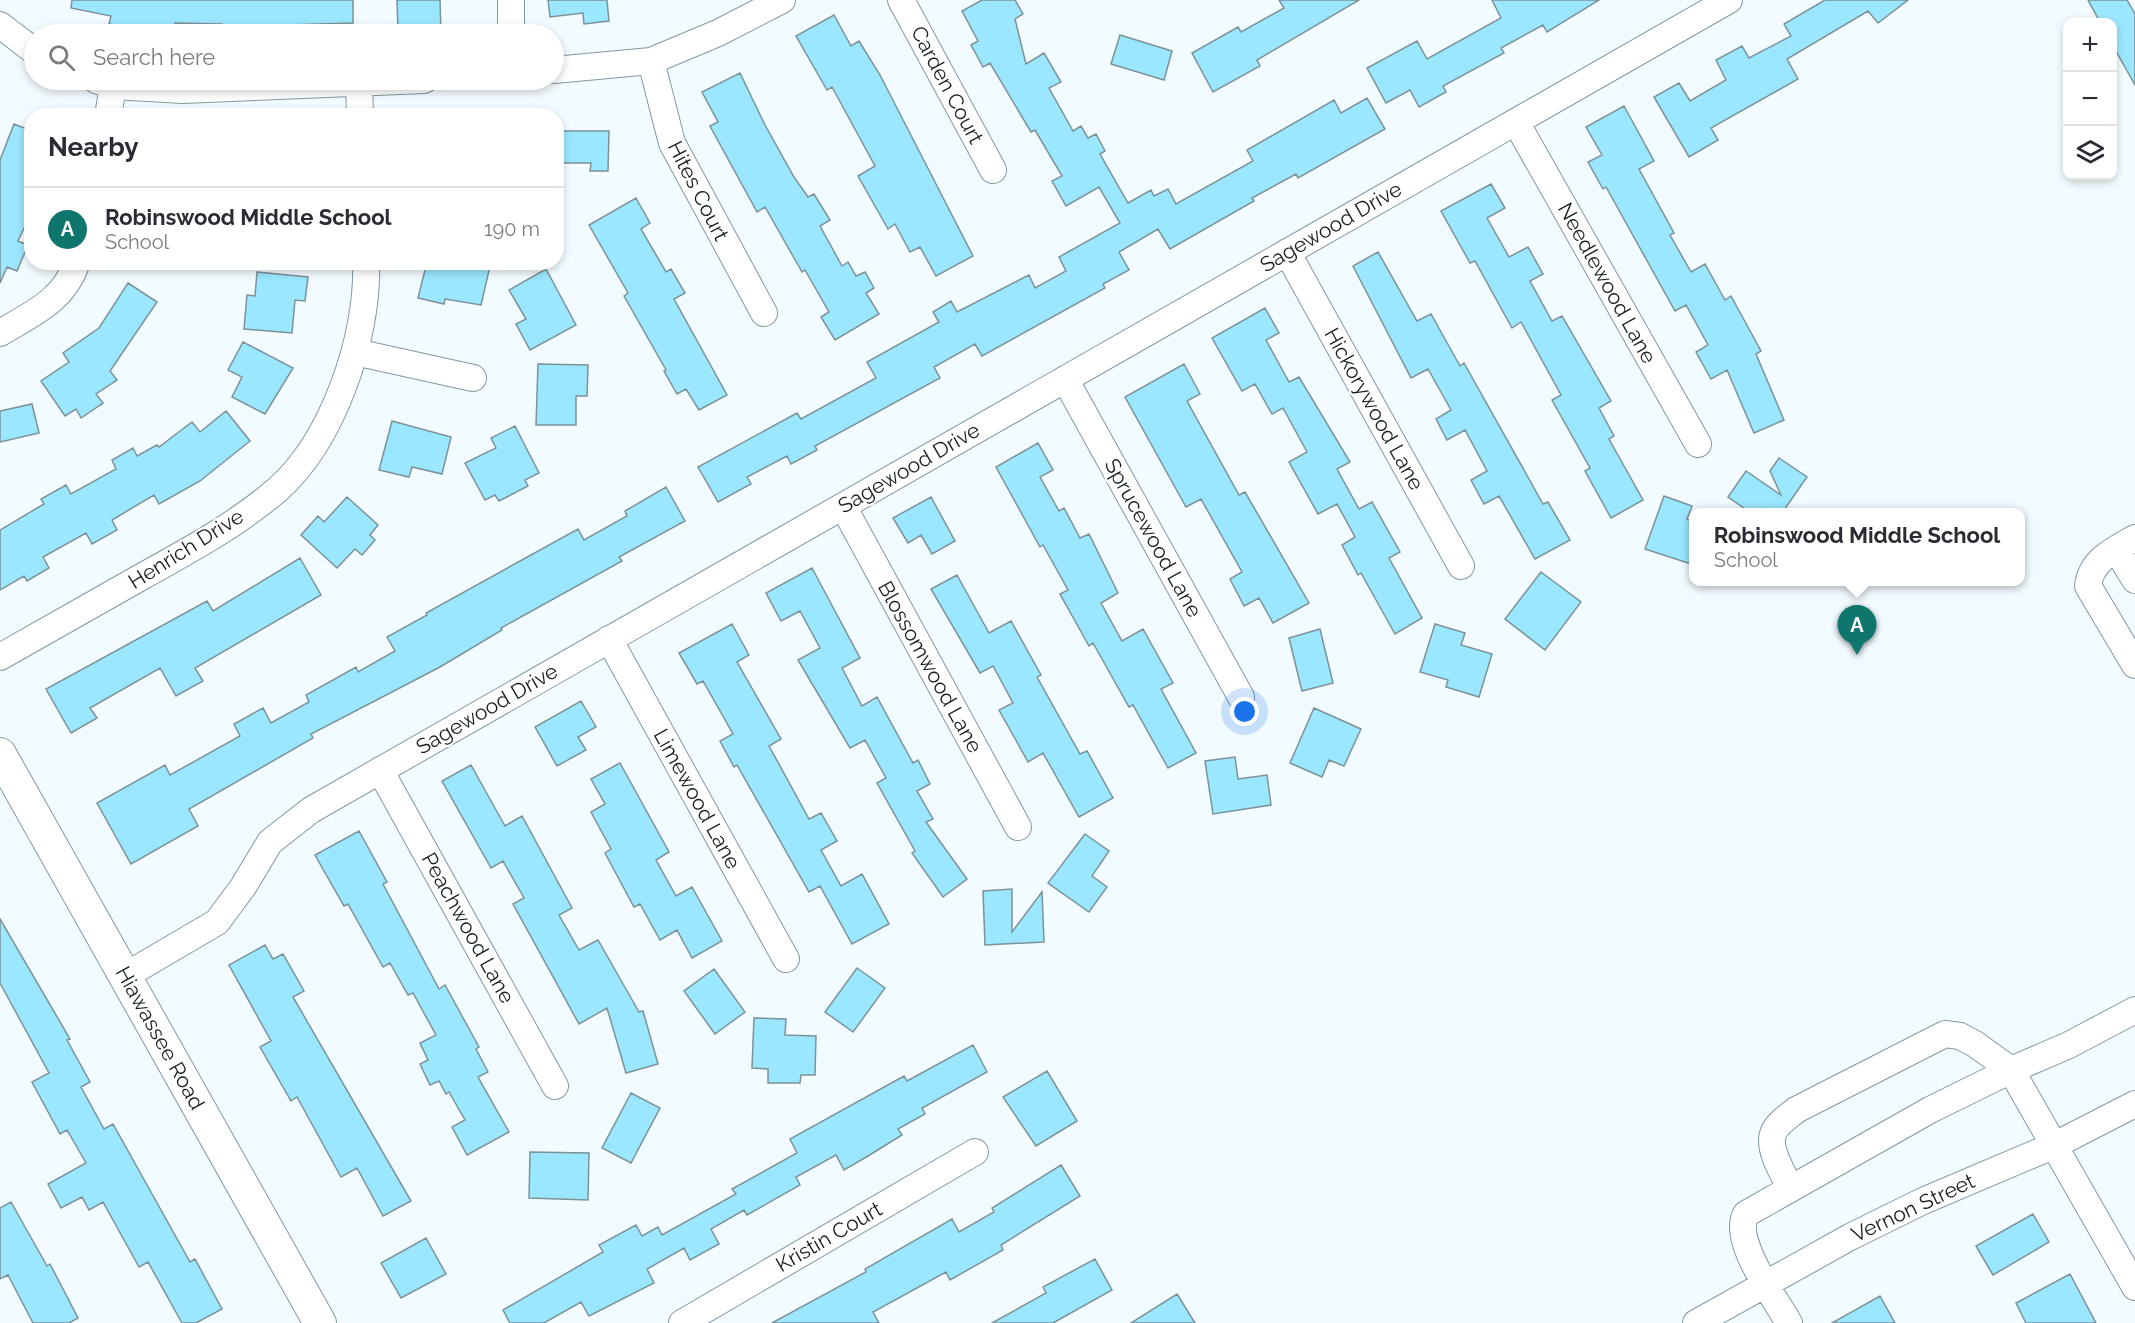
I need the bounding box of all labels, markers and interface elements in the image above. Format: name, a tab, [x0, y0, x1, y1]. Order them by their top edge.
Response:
map controls	[2063, 18, 2117, 180]
button: +	[2063, 18, 2117, 72]
street label: Carden Court	[906, 22, 989, 148]
search box	[24, 24, 564, 90]
icon: search	[45, 41, 78, 74]
text: Search here	[93, 44, 215, 70]
button: −	[2063, 72, 2117, 126]
button: layers	[2063, 126, 2117, 180]
text: Nearby	[48, 132, 138, 162]
street label: Hites Court	[663, 137, 734, 245]
street label: Sagewood Drive	[1255, 176, 1406, 277]
street label: Needlewood Lane	[1553, 198, 1662, 367]
text: Robinswood Middle School	[105, 204, 391, 230]
text: A	[61, 217, 74, 241]
text: 190 m	[484, 217, 540, 241]
text: School	[105, 230, 169, 254]
street label: Hickorywood Lane	[1319, 323, 1429, 494]
street label: Sagewood Drive	[833, 417, 984, 518]
street label: Sprucewood Lane	[1100, 454, 1207, 621]
street label: Henrich Drive	[124, 503, 248, 594]
popup	[1689, 508, 2025, 586]
text: Robinswood Middle School	[1714, 522, 2000, 548]
text: School	[1714, 548, 1778, 572]
street label: Blossomwood Lane	[873, 577, 988, 757]
pin: A	[1838, 606, 1876, 655]
street label: Sagewood Drive	[411, 658, 562, 759]
your location	[1230, 697, 1259, 726]
street label: Limewood Lane	[649, 724, 746, 873]
street label: Peachwood Lane	[417, 848, 520, 1008]
street label: Hiawassee Road	[111, 962, 210, 1114]
street label: Vernon Street	[1847, 1168, 1978, 1247]
street label: Kristin Court	[771, 1196, 886, 1277]

